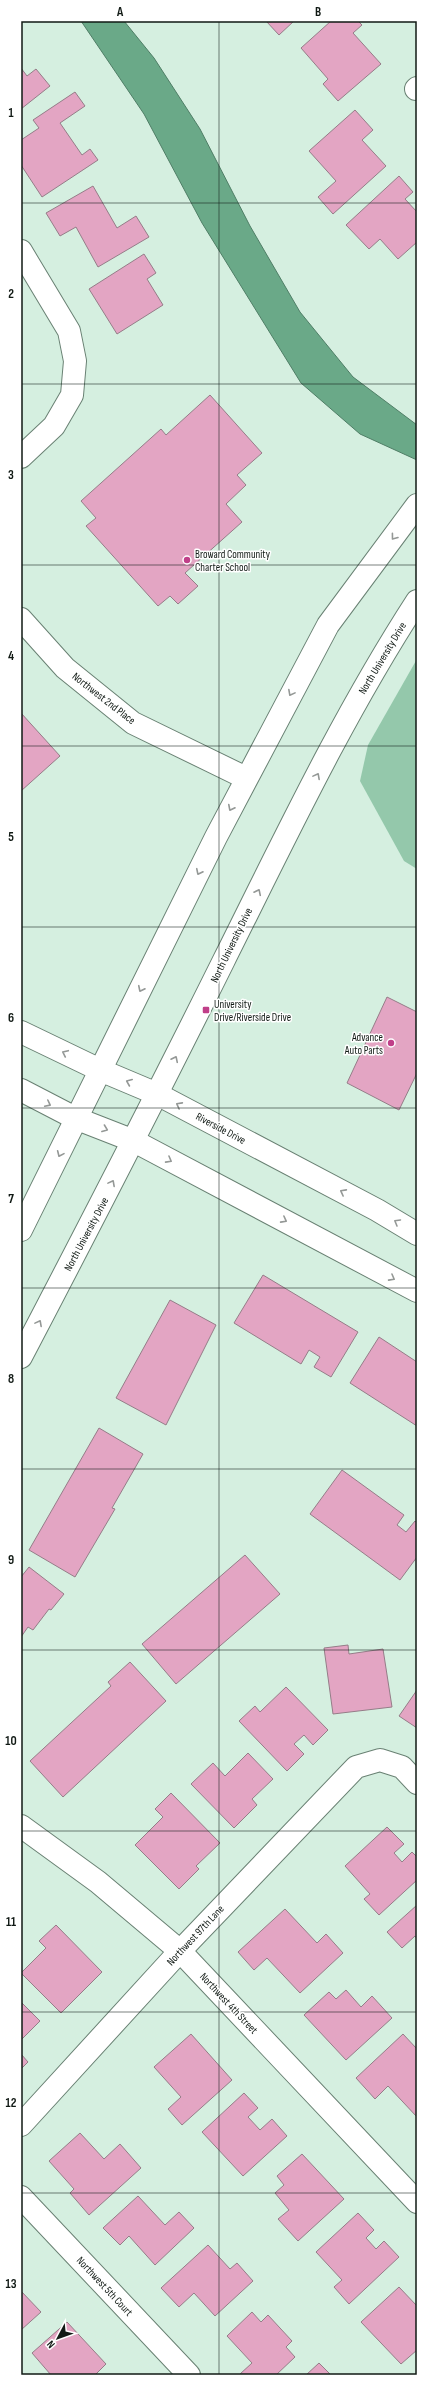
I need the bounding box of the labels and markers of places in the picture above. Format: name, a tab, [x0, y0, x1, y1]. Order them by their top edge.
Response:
place label: Broward Community Charter School	[195, 548, 271, 574]
marker: Broward Community Charter School	[182, 555, 192, 565]
place label: University Drive/Riverside Drive	[214, 998, 291, 1024]
marker: University Drive/Riverside Drive	[201, 1005, 211, 1015]
place label: Advance Auto Parts	[344, 1031, 383, 1057]
marker: Advance Auto Parts	[386, 1038, 396, 1048]

